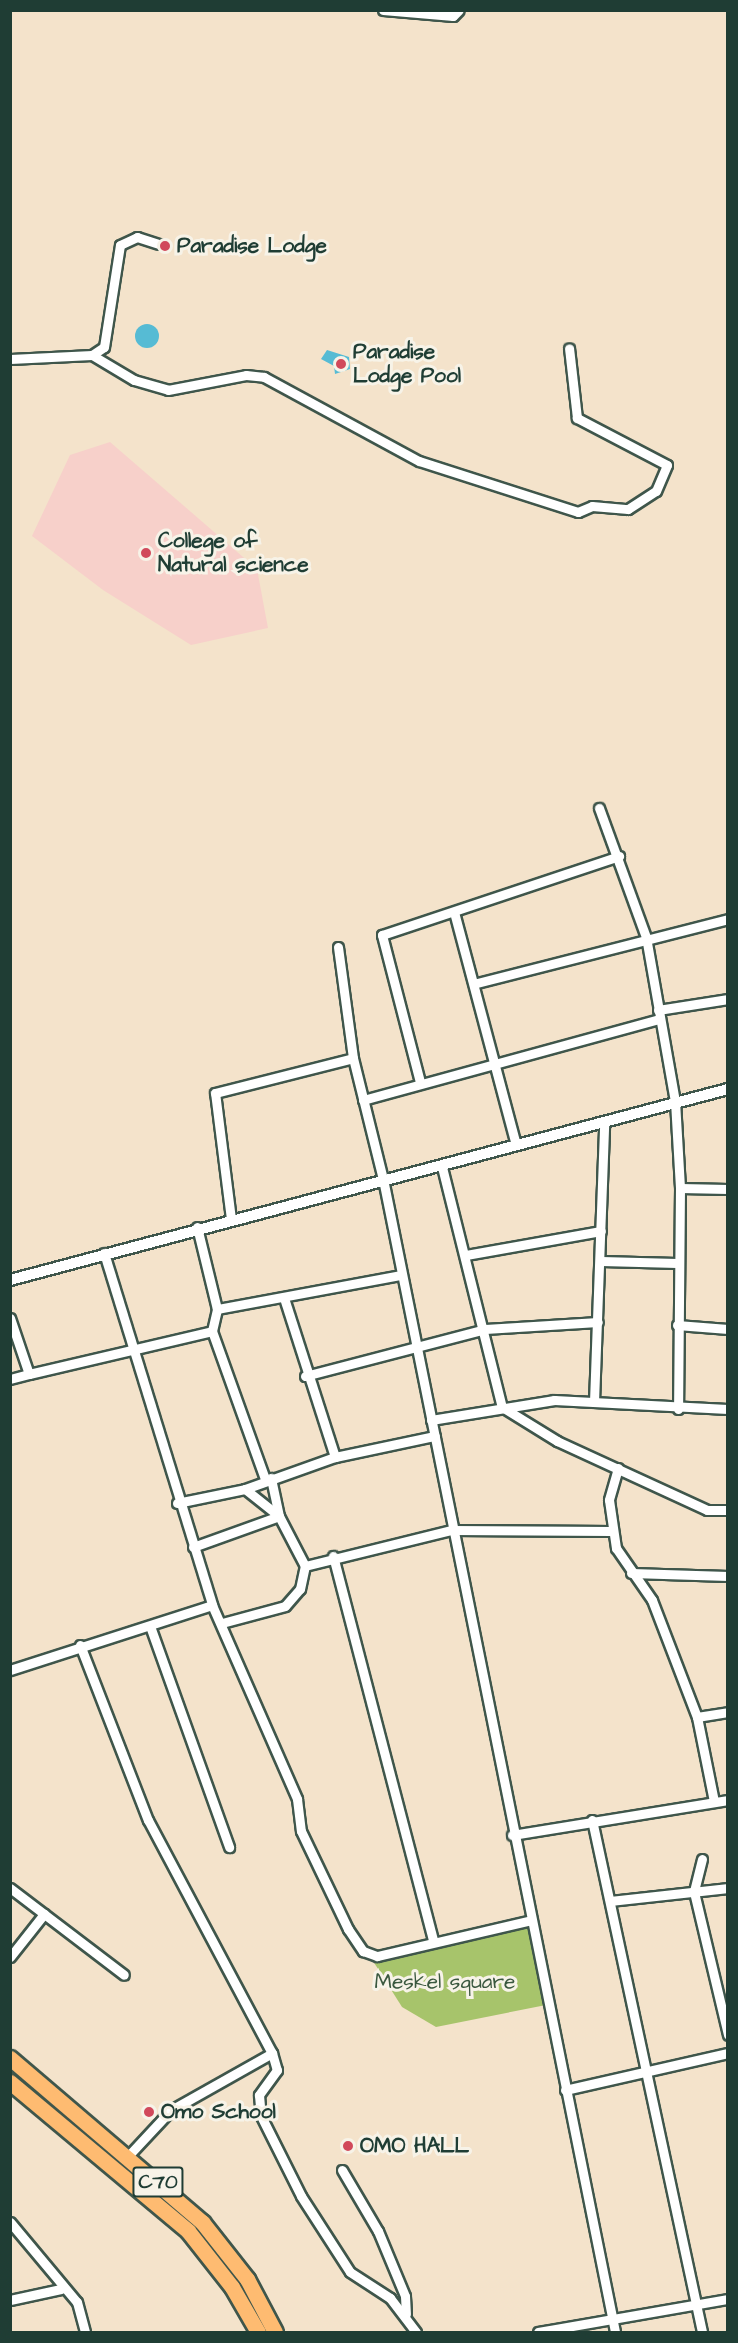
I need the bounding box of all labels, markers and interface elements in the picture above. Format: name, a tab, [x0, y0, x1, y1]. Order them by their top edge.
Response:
place label: Paradise Lodge	[177, 233, 327, 259]
marker: Paradise Lodge	[158, 239, 172, 253]
place label: Paradise Lodge Pool	[353, 339, 461, 389]
marker: Paradise Lodge Pool	[334, 357, 348, 371]
place label: College of Natural science	[158, 528, 309, 578]
marker: College of Natural science	[139, 546, 153, 560]
park label: Meskel square	[375, 1969, 515, 1995]
place label: Omo School	[161, 2099, 276, 2125]
marker: Omo School	[142, 2105, 156, 2119]
place label: OMO HALL	[360, 2133, 469, 2159]
marker: OMO HALL	[341, 2139, 355, 2153]
road number: C70	[131, 2165, 185, 2199]

